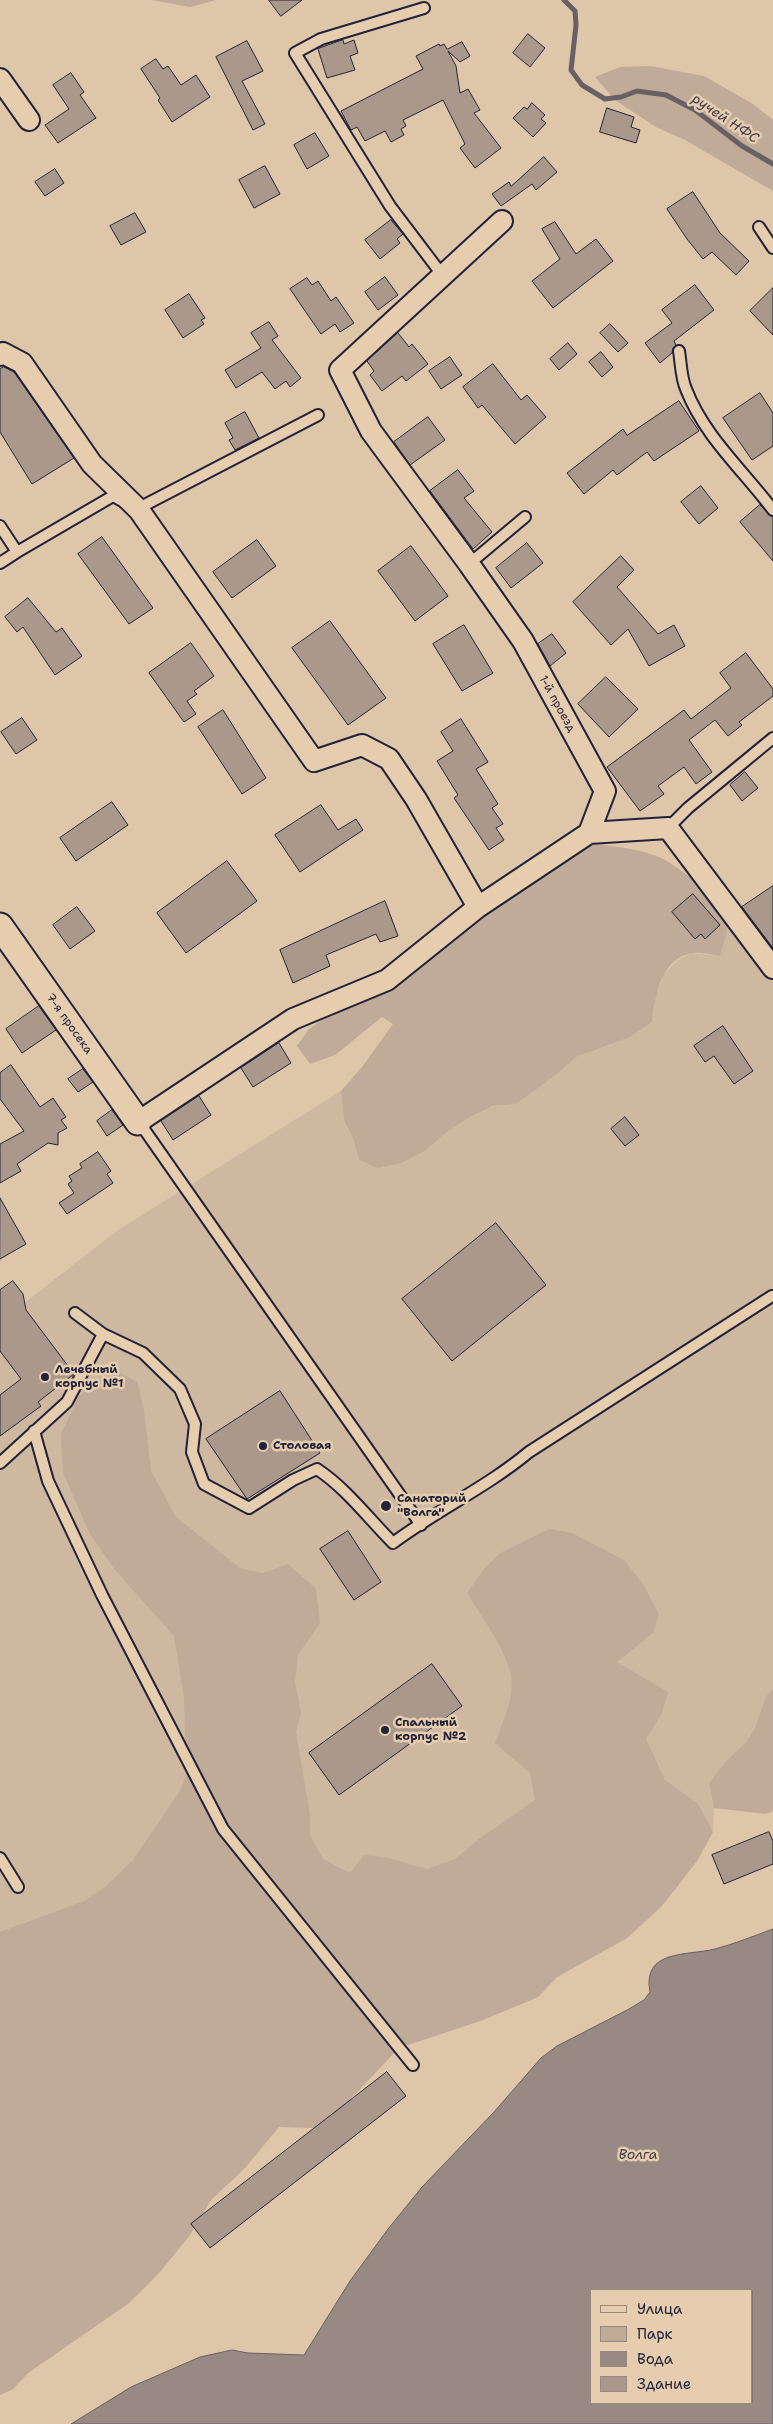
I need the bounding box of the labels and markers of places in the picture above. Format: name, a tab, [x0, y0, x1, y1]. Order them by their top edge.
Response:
place label: Лечебный корпус №1	[55, 1363, 123, 1391]
marker: Лечебный корпус №1	[39, 1371, 51, 1383]
place label: Столовая	[273, 1439, 331, 1453]
marker: Столовая	[257, 1440, 269, 1452]
place label: Санаторий "Волга"	[397, 1492, 466, 1520]
marker: Санаторий "Волга"	[379, 1499, 393, 1513]
place label: Спальный корпус №2	[395, 1716, 466, 1744]
marker: Спальный корпус №2	[379, 1724, 391, 1736]

